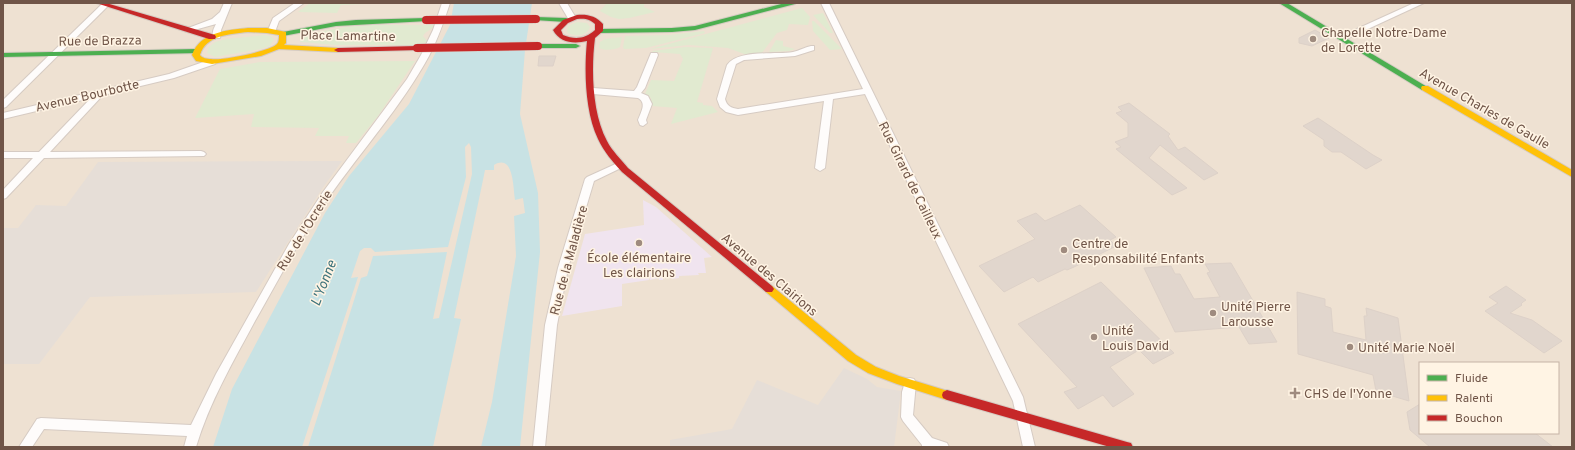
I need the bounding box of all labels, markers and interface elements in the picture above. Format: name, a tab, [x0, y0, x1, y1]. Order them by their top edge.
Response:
place label: Chapelle Notre-Dame de Lorette	[1321, 26, 1447, 57]
street label: Place Lamartine	[300, 28, 396, 46]
street label: Rue de Brazza	[58, 33, 142, 51]
marker: Chapelle Notre-Dame de Lorette	[1308, 34, 1318, 44]
street label: Avenue Charles de Gaulle	[1416, 66, 1552, 154]
street label: Avenue Bourbotte	[34, 77, 141, 117]
street label: Rue Girard de Cailleux	[874, 120, 945, 242]
street label: Rue de l'Ocrerie	[274, 188, 337, 274]
street label: Rue de la Maladière	[548, 204, 592, 317]
street label: Avenue des Clairions	[717, 231, 820, 320]
place label: Centre de Responsabilité Enfants	[1072, 237, 1205, 268]
marker: École élémentaire Les clairions	[634, 238, 644, 248]
marker: Centre de Responsabilité Enfants	[1059, 245, 1069, 255]
place label: École élémentaire Les clairions	[587, 249, 691, 282]
water label: L'Yonne	[308, 257, 341, 309]
place label: Unité Pierre Larousse	[1221, 300, 1291, 331]
marker: Unité Pierre Larousse	[1208, 308, 1218, 318]
place label: Unité Louis David	[1102, 324, 1169, 355]
marker: Unité Louis David	[1089, 332, 1099, 342]
place label: Unité Marie Noël	[1358, 341, 1455, 357]
marker: Unité Marie Noël	[1345, 342, 1355, 352]
legend	[1419, 362, 1559, 434]
text: Fluide	[1455, 371, 1488, 387]
marker: CHS de l'Yonne	[1289, 387, 1301, 399]
place label: CHS de l'Yonne	[1304, 387, 1392, 403]
text: Ralenti	[1455, 391, 1493, 407]
text: Bouchon	[1455, 411, 1503, 427]

